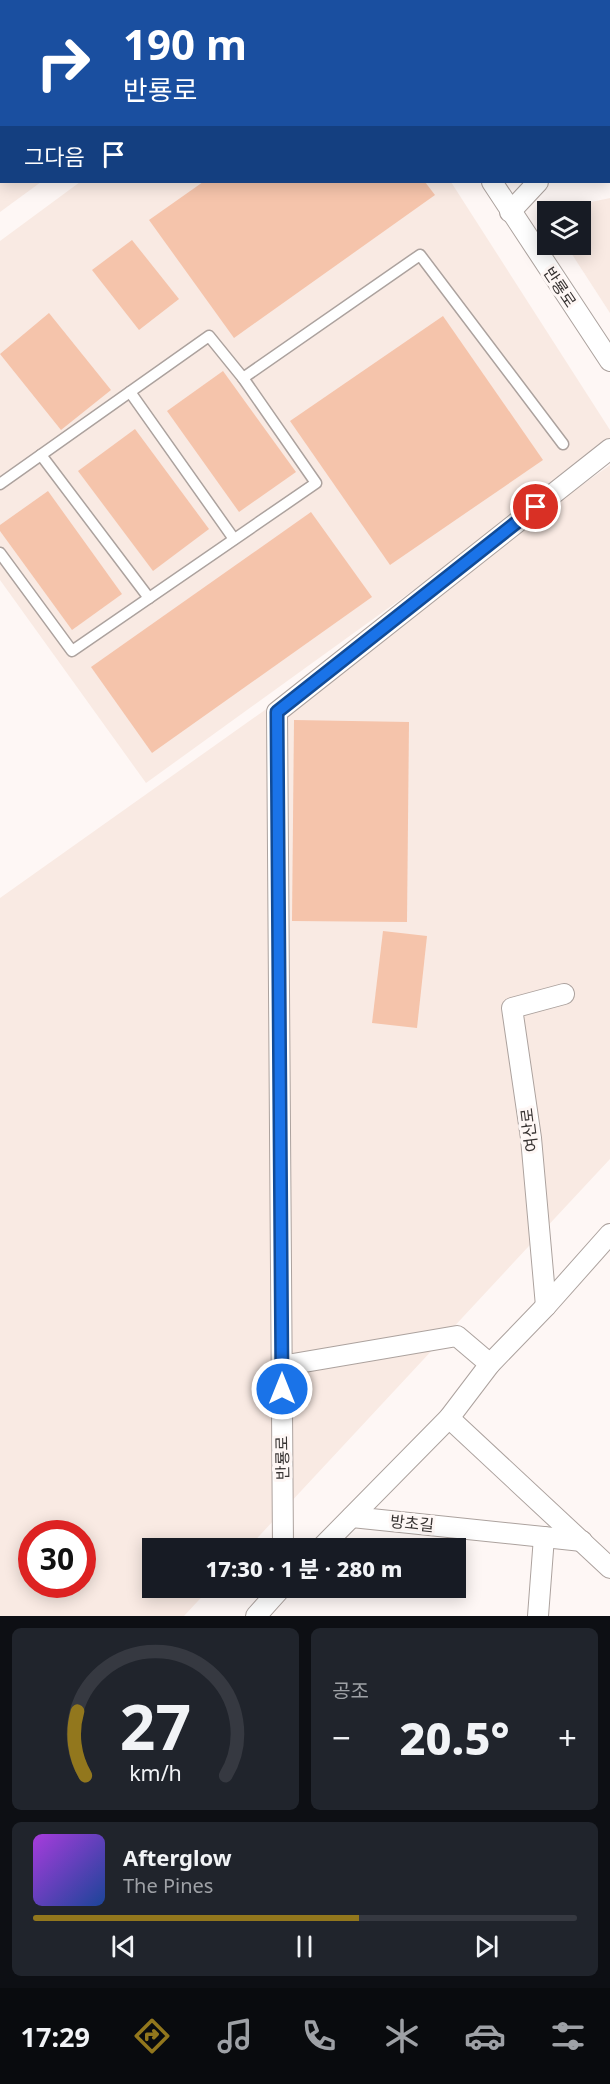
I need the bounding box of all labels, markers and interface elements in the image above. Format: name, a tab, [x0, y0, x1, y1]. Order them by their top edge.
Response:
text: 190 m	[123, 15, 247, 72]
icon: right	[24, 24, 102, 102]
text: 반룡로	[123, 71, 198, 108]
icon: arrive	[97, 138, 130, 171]
text: 그다음	[24, 141, 85, 171]
map controls	[537, 201, 591, 255]
button: layers	[537, 201, 591, 255]
street label: 반룡로	[539, 263, 582, 312]
pin	[510, 481, 561, 532]
icon: arrive	[519, 490, 552, 523]
street label: 여산로	[515, 1106, 543, 1153]
position arrow	[250, 1357, 314, 1421]
street label: 반룡로	[271, 1435, 293, 1480]
street label: 방초길	[389, 1510, 435, 1536]
speed limit sign: 30	[18, 1520, 96, 1598]
text: 17:30 · 1 분 · 280 m	[206, 1553, 402, 1583]
text: 공조	[332, 1677, 369, 1704]
text: 27	[120, 1683, 191, 1768]
text: 20.5°	[400, 1707, 509, 1768]
text: −	[332, 1715, 351, 1760]
text: +	[558, 1715, 577, 1760]
text: km/h	[129, 1758, 182, 1787]
text: Afterglow	[123, 1842, 232, 1872]
text: The Pines	[123, 1872, 213, 1899]
icon: previous	[107, 1930, 140, 1963]
icon: pause	[288, 1930, 321, 1963]
icon: next	[470, 1930, 503, 1963]
icon: directions	[131, 2015, 173, 2057]
icon: music	[214, 2015, 256, 2057]
icon: phone	[298, 2015, 340, 2057]
icon: climate	[381, 2015, 423, 2057]
icon: car	[464, 2015, 506, 2057]
icon: filters	[547, 2015, 589, 2057]
text: 17:29	[21, 2018, 90, 2055]

